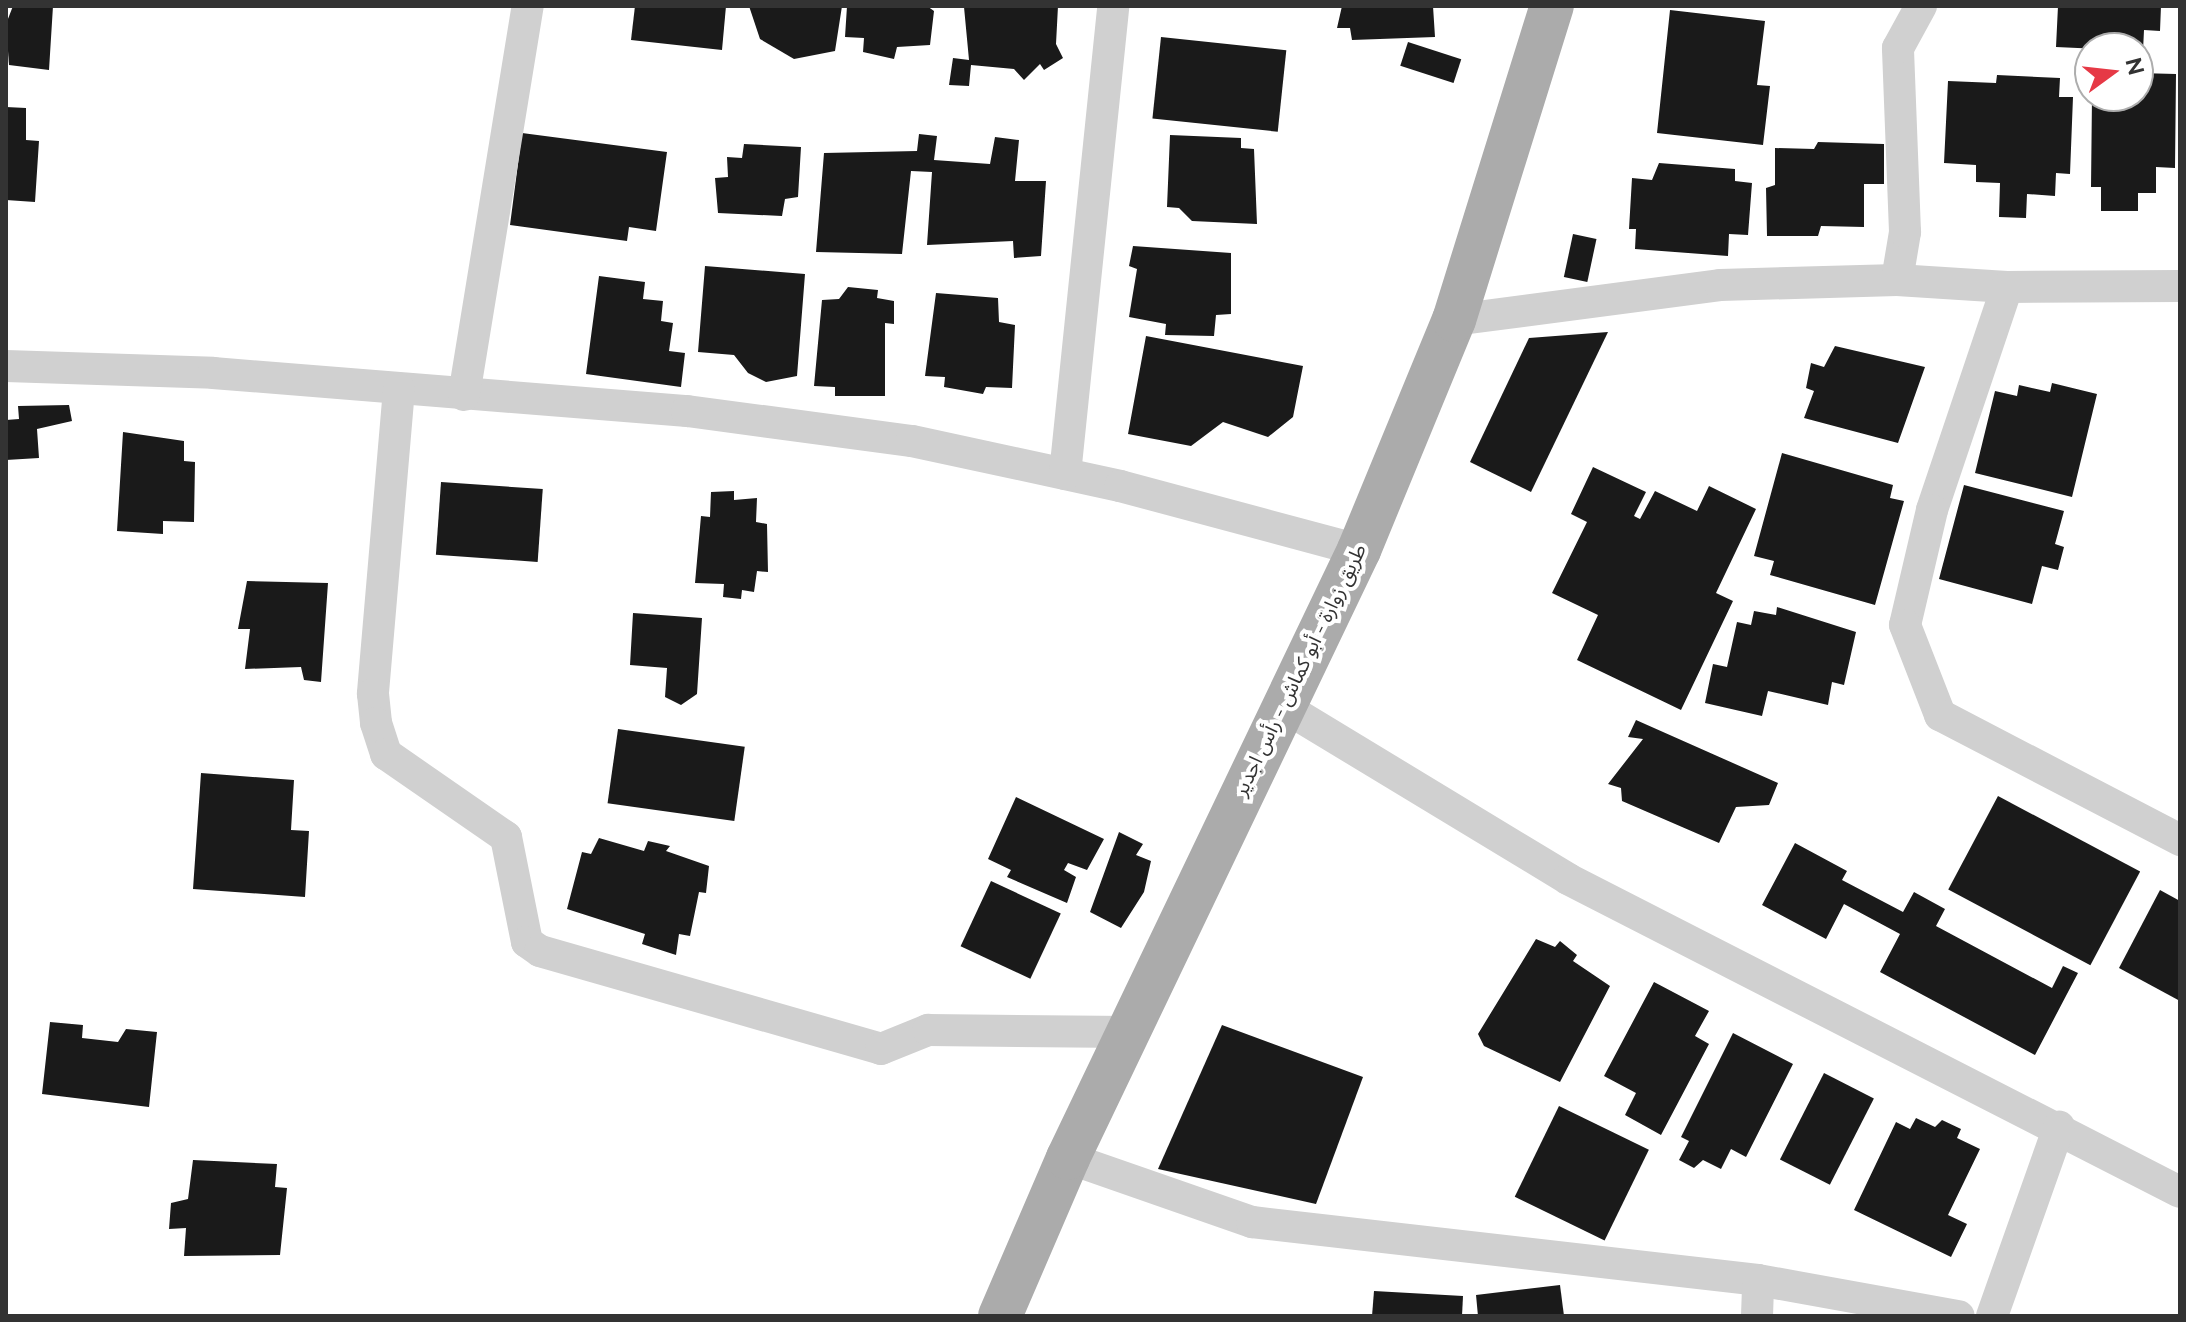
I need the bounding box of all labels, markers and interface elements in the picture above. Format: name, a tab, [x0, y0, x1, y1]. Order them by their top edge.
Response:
north arrow	[2074, 32, 2154, 112]
text: N	[2121, 55, 2150, 78]
street label: طريق زوارة - أبو كماش - رأس اجدير	[1228, 540, 1372, 800]

